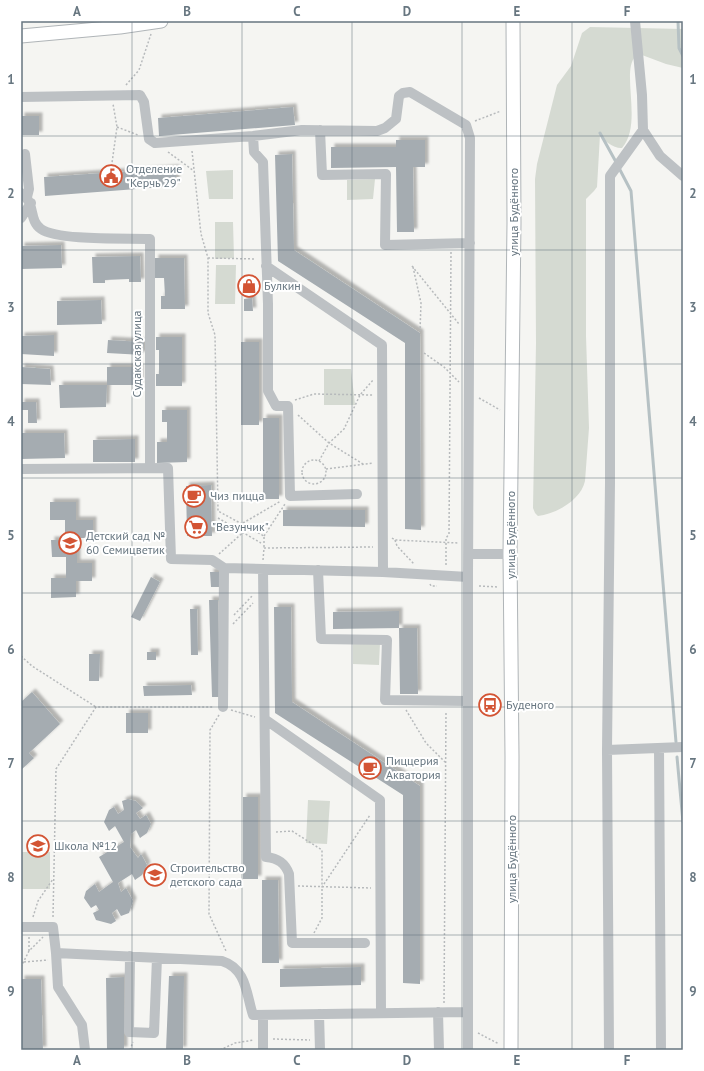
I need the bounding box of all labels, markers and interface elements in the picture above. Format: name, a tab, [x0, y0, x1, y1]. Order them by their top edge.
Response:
text: A	[73, 3, 81, 20]
text: B	[183, 3, 191, 20]
text: C	[293, 3, 301, 20]
text: D	[403, 3, 411, 20]
text: E	[514, 3, 521, 20]
text: F	[624, 3, 631, 20]
text: 1	[7, 71, 15, 88]
text: 1	[689, 71, 697, 88]
place label: Отделение "Керчь 29"	[126, 161, 182, 190]
public building icon: Отделение "Керчь 29"	[98, 163, 124, 189]
street label: улица Будённого	[506, 168, 521, 256]
text: 2	[7, 185, 15, 202]
text: 2	[689, 185, 697, 202]
shop icon: Булкин	[236, 273, 262, 299]
place label: Булкин	[264, 278, 301, 293]
text: 3	[7, 299, 15, 316]
text: 3	[689, 299, 697, 316]
street label: Судакская улица	[129, 311, 144, 397]
text: 4	[7, 413, 15, 430]
text: 4	[689, 413, 697, 430]
cafe icon: Чиз пицца	[181, 483, 207, 509]
place label: Чиз пицца	[210, 488, 264, 503]
street label: улица Будённого	[503, 491, 518, 579]
supermarket icon: "Везунчик"	[183, 514, 209, 540]
place label: "Везунчик"	[212, 519, 269, 534]
text: 5	[7, 527, 15, 544]
text: 5	[689, 527, 697, 544]
place label: Детский сад № 60 Семицветик	[86, 528, 165, 557]
school or university icon: Детский сад № 60 Семицветик	[57, 530, 83, 556]
text: 6	[7, 641, 15, 658]
text: 6	[689, 641, 697, 658]
bus stop icon: Буденого	[477, 692, 503, 718]
place label: Буденого	[506, 697, 554, 712]
place label: Пиццерия Акватория	[386, 753, 440, 782]
text: 7	[7, 755, 15, 772]
cafe icon: Пиццерия Акватория	[357, 755, 383, 781]
text: 7	[689, 755, 697, 772]
street label: улица Будённого	[504, 815, 519, 903]
school or university icon: Школа №12	[25, 833, 51, 859]
place label: Школа №12	[54, 838, 117, 853]
place label: Строительство детского сада	[170, 860, 245, 889]
school or university icon: Строительство детского сада	[142, 862, 168, 888]
text: 8	[7, 869, 15, 886]
text: 8	[689, 869, 697, 886]
text: 9	[7, 983, 15, 1000]
text: 9	[689, 983, 697, 1000]
text: A	[73, 1052, 81, 1069]
text: B	[183, 1052, 191, 1069]
text: C	[293, 1052, 301, 1069]
text: D	[403, 1052, 411, 1069]
text: E	[514, 1052, 521, 1069]
text: F	[624, 1052, 631, 1069]

